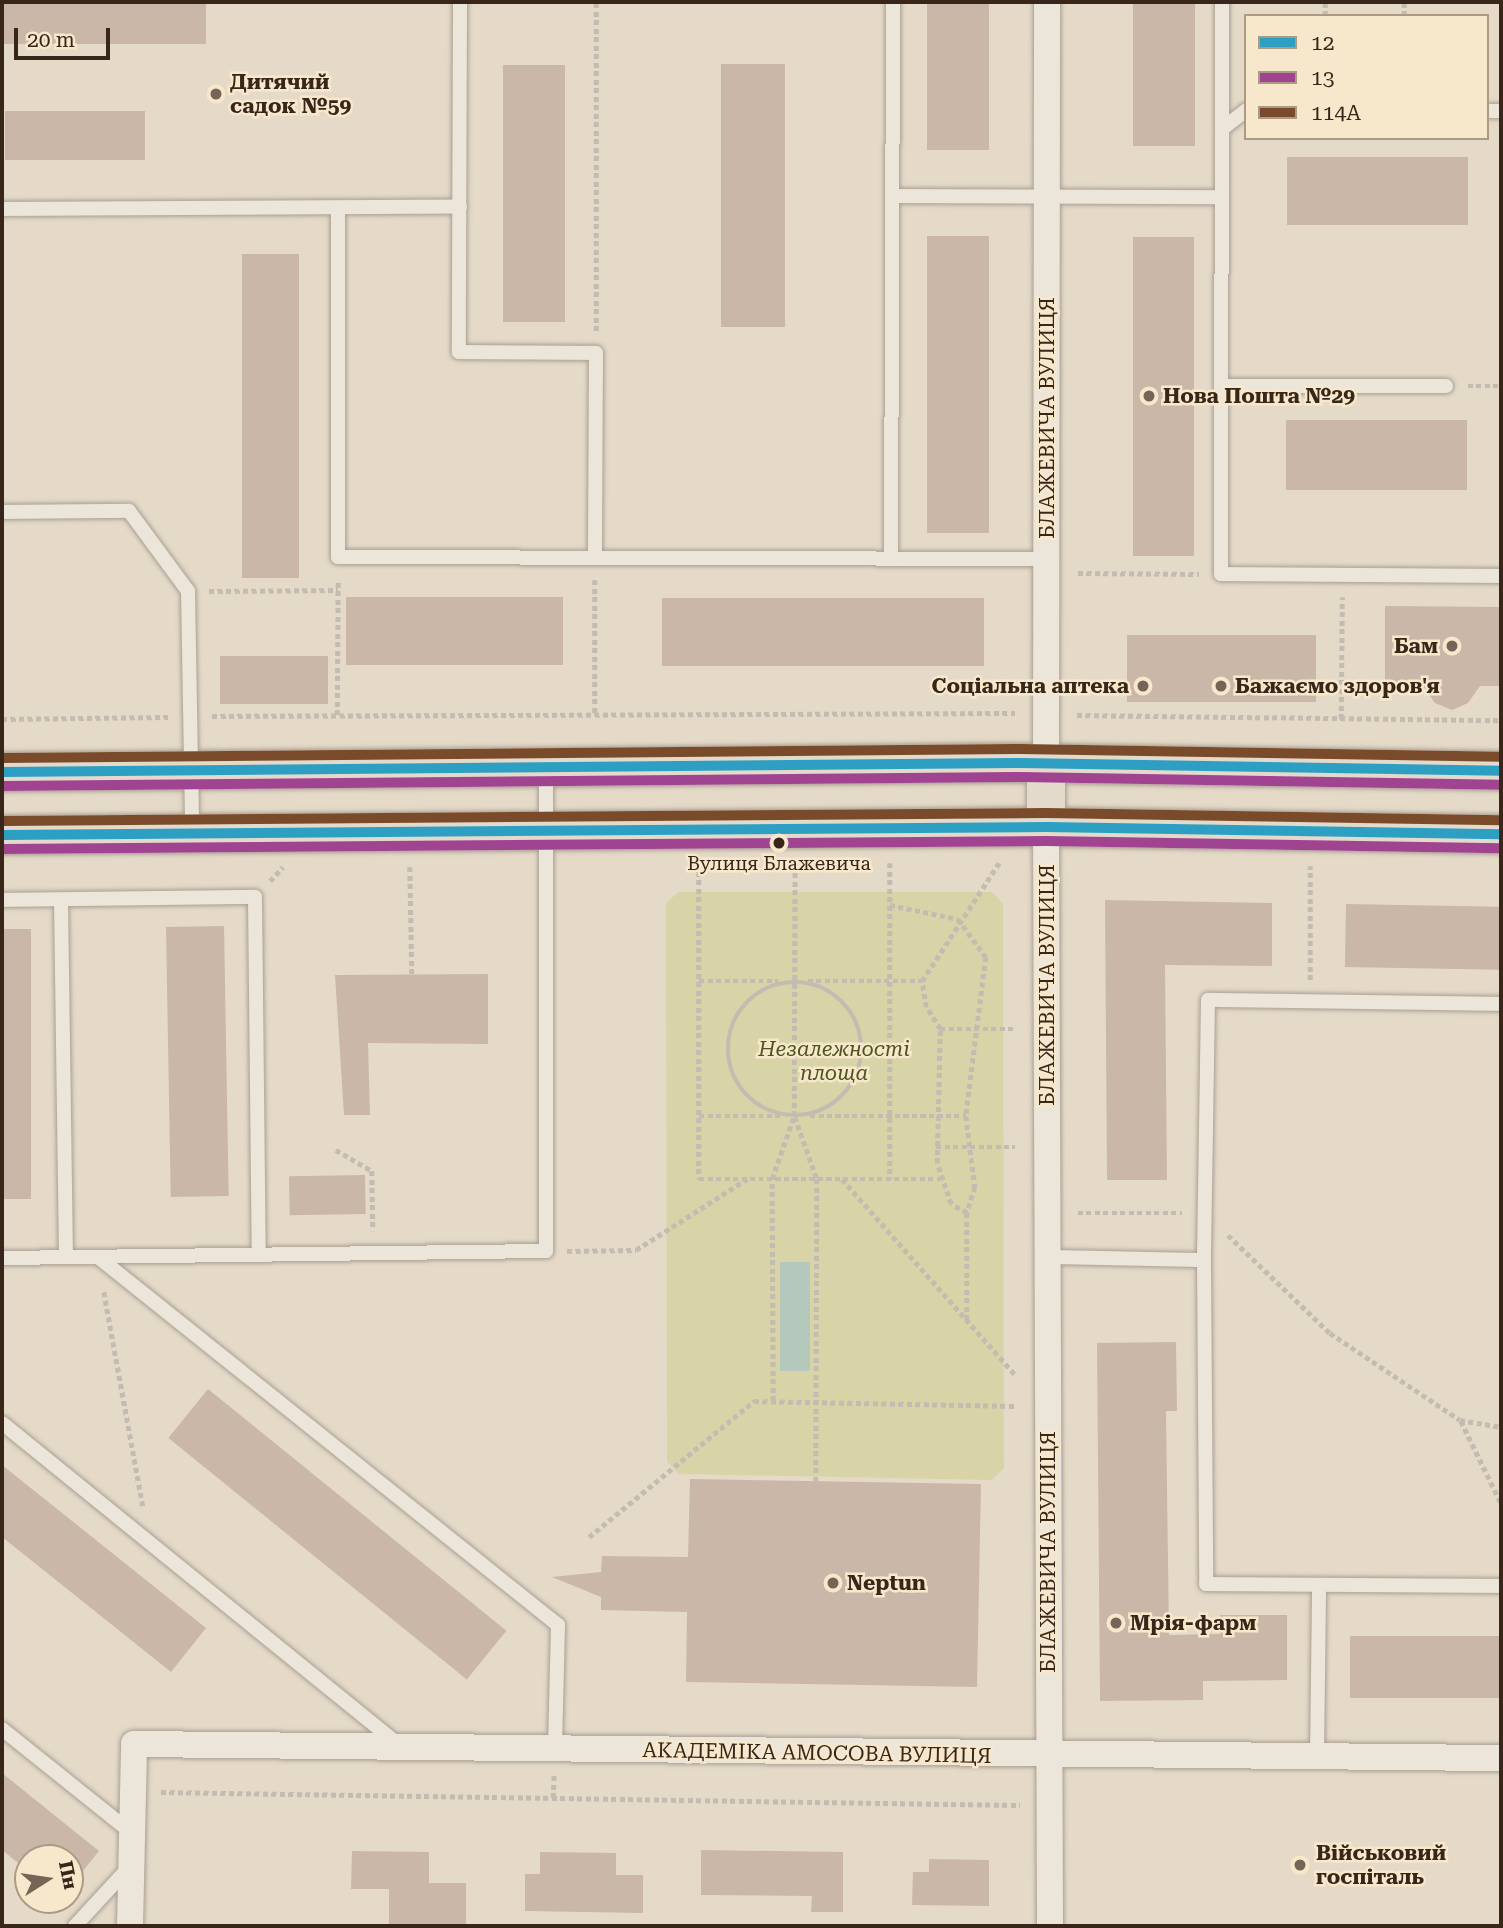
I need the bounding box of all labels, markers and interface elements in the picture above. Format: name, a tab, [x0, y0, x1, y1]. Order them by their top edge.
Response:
scale bar	[18, 14, 114, 58]
legend	[1244, 14, 1489, 140]
text: 20 m	[27, 28, 75, 52]
text: 12	[1311, 31, 1335, 55]
text: 13	[1311, 66, 1335, 90]
place label: Дитячий садок №59	[230, 69, 351, 119]
marker: Дитячий садок №59	[208, 86, 224, 102]
text: 114А	[1311, 101, 1361, 125]
street label: БЛАЖЕВИЧА ВУЛИЦЯ	[1034, 297, 1060, 539]
place label: Нова Пошта №29	[1163, 383, 1355, 409]
marker: Нова Пошта №29	[1141, 388, 1157, 404]
place label: Бам	[1394, 633, 1438, 659]
marker: Бам	[1444, 638, 1460, 654]
place label: Соціальна аптека	[932, 673, 1129, 699]
place label: Бажаємо здоров'я	[1235, 673, 1440, 699]
marker: Соціальна аптека	[1135, 678, 1151, 694]
marker: Бажаємо здоров'я	[1213, 678, 1229, 694]
marker: Вулиця Блажевича	[772, 836, 786, 850]
place label: Вулиця Блажевича	[687, 853, 871, 875]
street label: БЛАЖЕВИЧА ВУЛИЦЯ	[1034, 864, 1060, 1106]
park label: Незалежності площа	[758, 1036, 910, 1086]
street label: БЛАЖЕВИЧА ВУЛИЦЯ	[1035, 1431, 1061, 1673]
place label: Neptun	[847, 1570, 926, 1596]
marker: Neptun	[825, 1575, 841, 1591]
place label: Мрія-фарм	[1130, 1610, 1256, 1636]
marker: Мрія-фарм	[1108, 1615, 1124, 1631]
street label: АКАДЕМІКА АМОСОВА ВУЛИЦЯ	[642, 1737, 992, 1769]
place label: Військовий госпіталь	[1316, 1840, 1446, 1890]
north arrow	[14, 1844, 84, 1914]
marker: Військовий госпіталь	[1290, 1855, 1310, 1875]
text: Пн	[54, 1859, 82, 1891]

